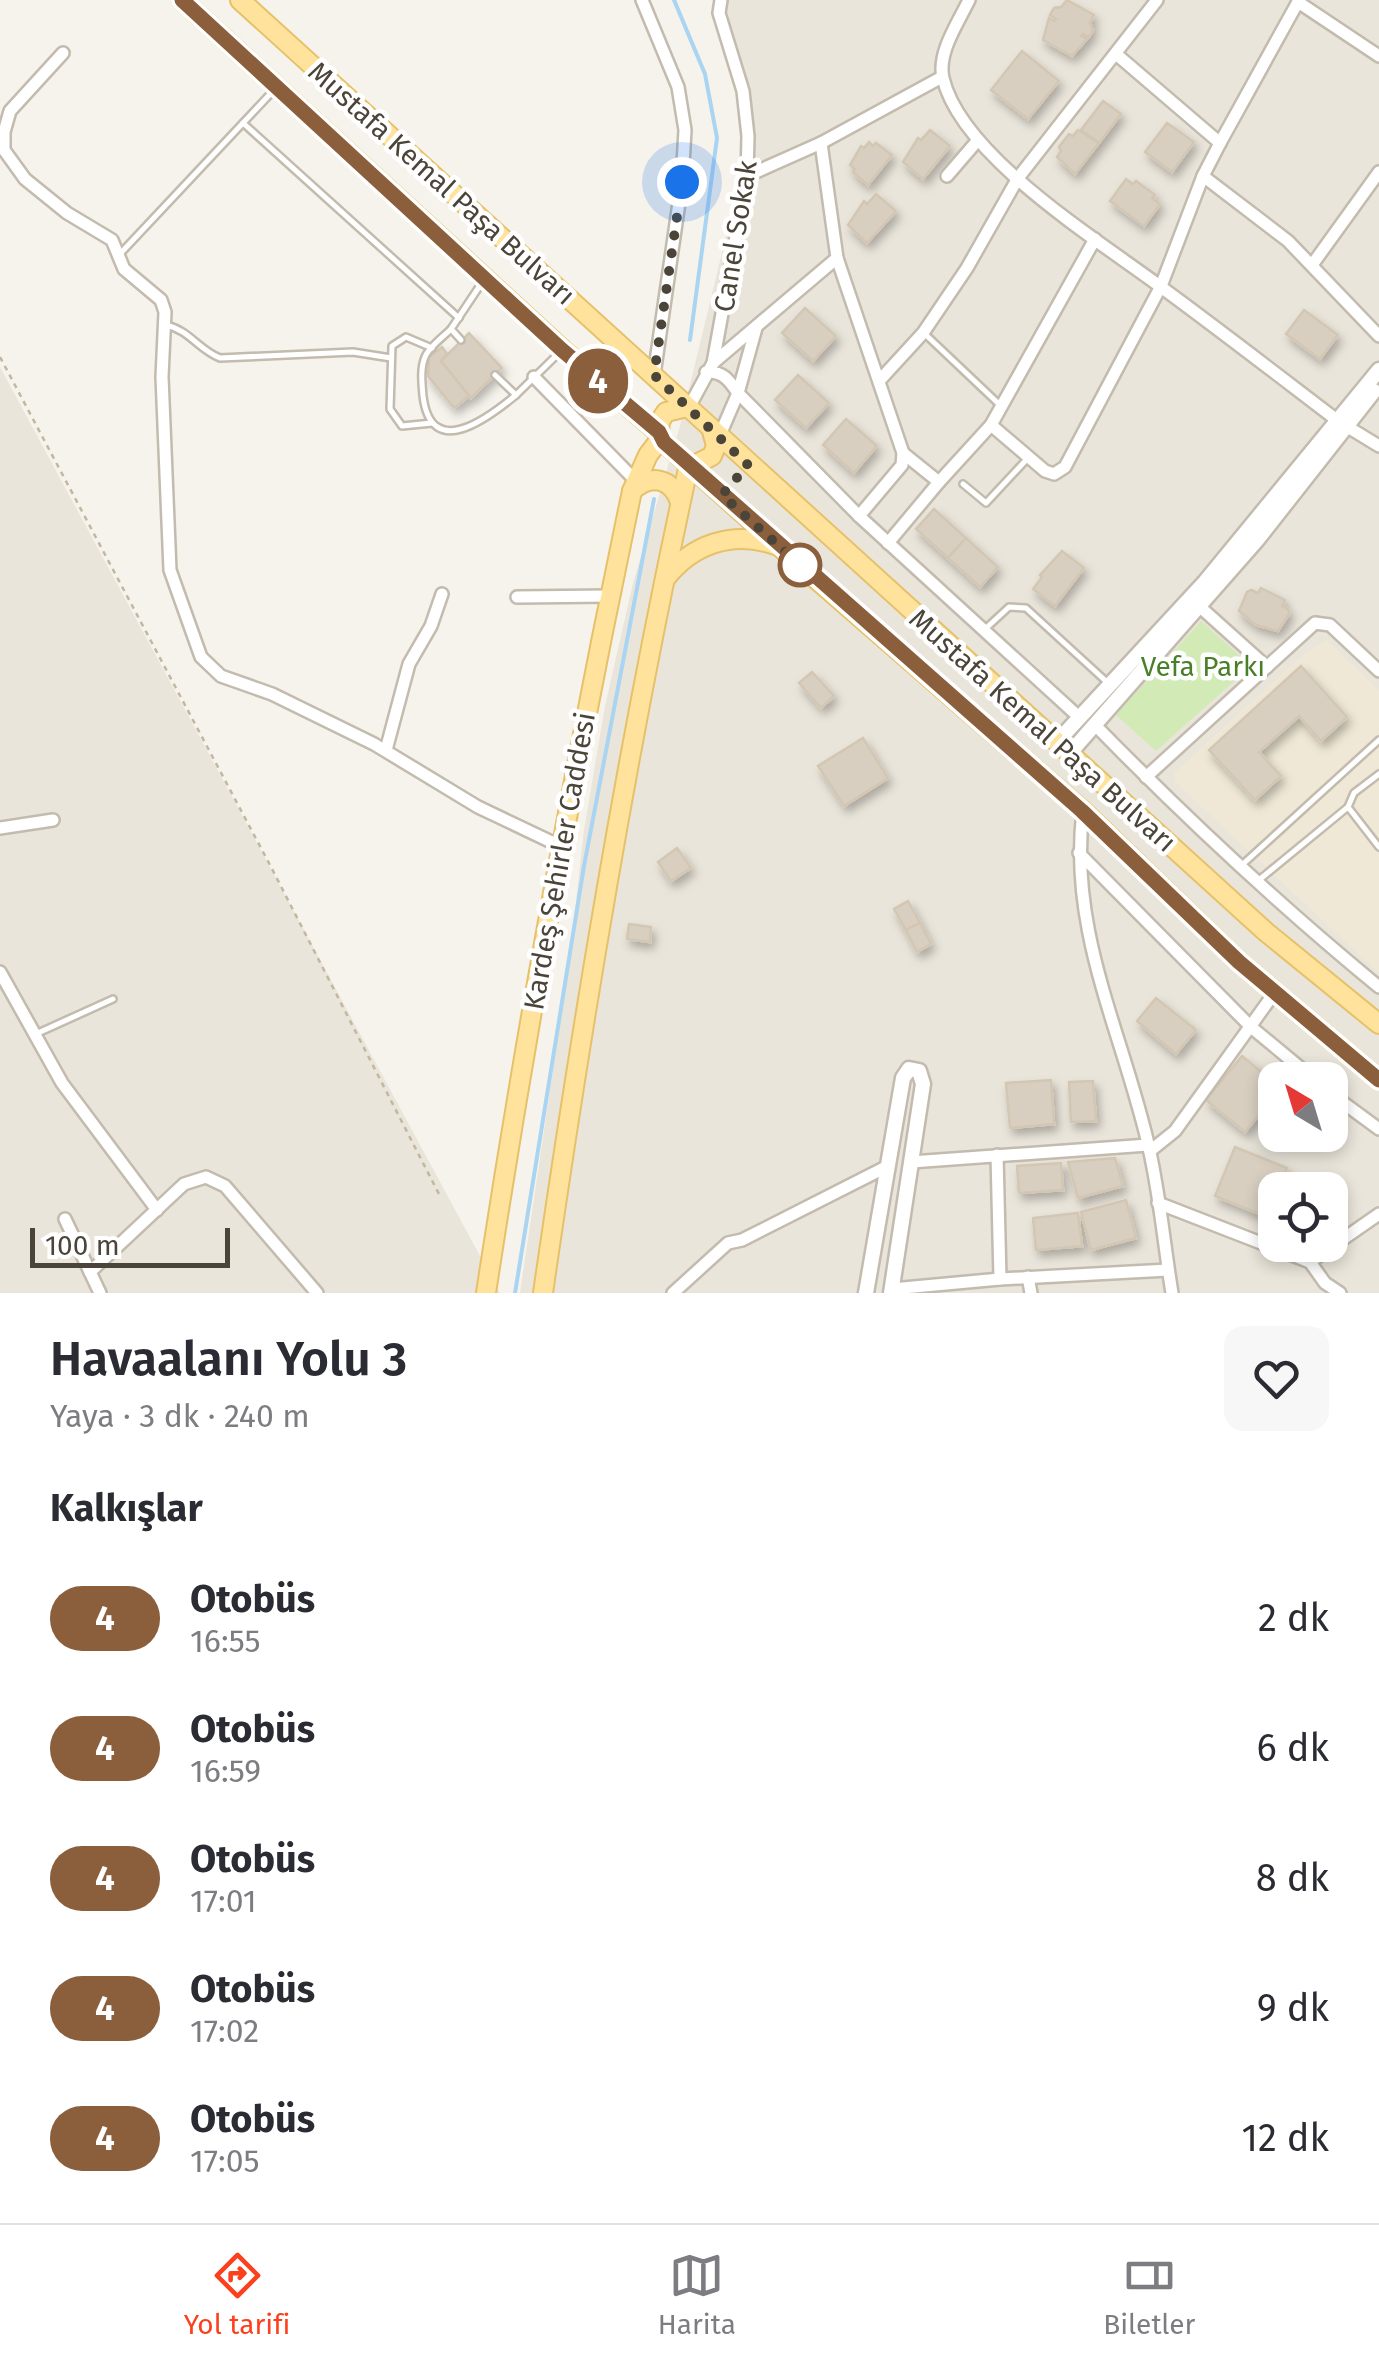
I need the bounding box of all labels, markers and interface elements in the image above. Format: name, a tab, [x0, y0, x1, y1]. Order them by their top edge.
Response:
street label: Mustafa Kemal Paşa Bulvarı	[302, 55, 582, 312]
your location	[657, 157, 707, 207]
street label: Canel Sokak	[707, 157, 764, 314]
line badge: 4	[566, 348, 630, 414]
text: 4	[588, 360, 608, 402]
unlabelled marker	[779, 544, 821, 586]
street label: Mustafa Kemal Paşa Bulvarı	[903, 602, 1183, 859]
park label: Vefa Parkı	[1141, 650, 1265, 683]
street label: Kardeş Şehirler Caddesi	[517, 710, 602, 1012]
north arrow	[1258, 1062, 1348, 1152]
map controls	[1258, 1062, 1348, 1262]
button: locate	[1258, 1172, 1348, 1262]
scale bar	[30, 1223, 230, 1268]
text: 100 m	[45, 1229, 120, 1262]
button: heart	[1224, 1326, 1329, 1431]
text: Havaalanı Yolu 3	[50, 1330, 407, 1388]
text: Yaya · 3 dk · 240 m	[50, 1397, 310, 1435]
text: Kalkışlar	[50, 1485, 203, 1531]
text: Otobüs	[190, 1576, 315, 1622]
text: 2 dk	[1258, 1595, 1329, 1641]
text: 4	[95, 1597, 115, 1639]
text: 16:55	[190, 1622, 261, 1660]
text: Otobüs	[190, 1706, 315, 1752]
text: 6 dk	[1256, 1725, 1329, 1771]
text: 4	[95, 1727, 115, 1769]
text: 16:59	[190, 1752, 261, 1790]
text: Otobüs	[190, 1836, 315, 1882]
text: 8 dk	[1256, 1855, 1329, 1901]
text: 4	[95, 1857, 115, 1899]
text: 17:01	[190, 1882, 257, 1920]
text: Otobüs	[190, 1966, 315, 2012]
text: 9 dk	[1257, 1985, 1329, 2031]
text: 4	[95, 1987, 115, 2029]
text: 17:02	[190, 2012, 259, 2050]
text: Otobüs	[190, 2096, 315, 2142]
text: 12 dk	[1241, 2115, 1329, 2161]
text: 4	[95, 2117, 115, 2159]
text: 17:05	[190, 2142, 260, 2180]
tab: Yol tarifi	[184, 2248, 290, 2341]
tab: Harita	[658, 2248, 736, 2341]
tab: Biletler	[1103, 2248, 1195, 2341]

